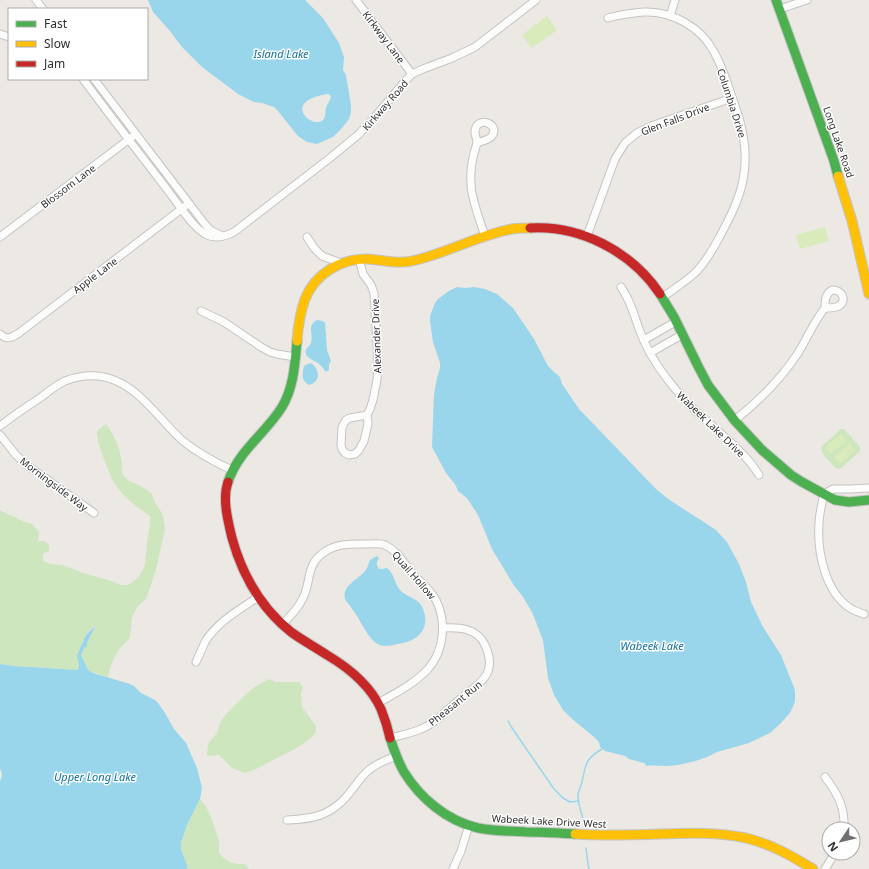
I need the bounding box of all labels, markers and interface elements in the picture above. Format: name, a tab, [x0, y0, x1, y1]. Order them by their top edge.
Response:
legend	[8, 8, 148, 80]
street label: Kirkway Lane	[360, 8, 408, 66]
text: Fast	[44, 15, 68, 32]
text: Slow	[44, 35, 71, 52]
water label: Island Lake	[252, 46, 309, 61]
text: Jam	[43, 55, 65, 72]
street label: Columbia Drive	[714, 67, 750, 140]
street label: Kirkway Road	[359, 76, 411, 134]
street label: Glen Falls Drive	[639, 99, 712, 139]
street label: Long Lake Road	[820, 104, 858, 180]
street label: Blossom Lane	[38, 161, 99, 211]
street label: Apple Lane	[70, 253, 120, 296]
street label: Alexander Drive	[368, 298, 384, 374]
street label: Wabeek Lake Drive	[674, 388, 748, 460]
street label: Morningside Way	[17, 454, 92, 515]
street label: Quail Hollow	[389, 548, 439, 602]
water label: Wabeek Lake	[620, 638, 684, 653]
street label: Pheasant Run	[425, 677, 485, 729]
water label: Upper Long Lake	[54, 769, 137, 784]
street label: Wabeek Lake Drive West	[491, 811, 607, 831]
north arrow	[821, 821, 861, 861]
text: N	[824, 839, 841, 855]

